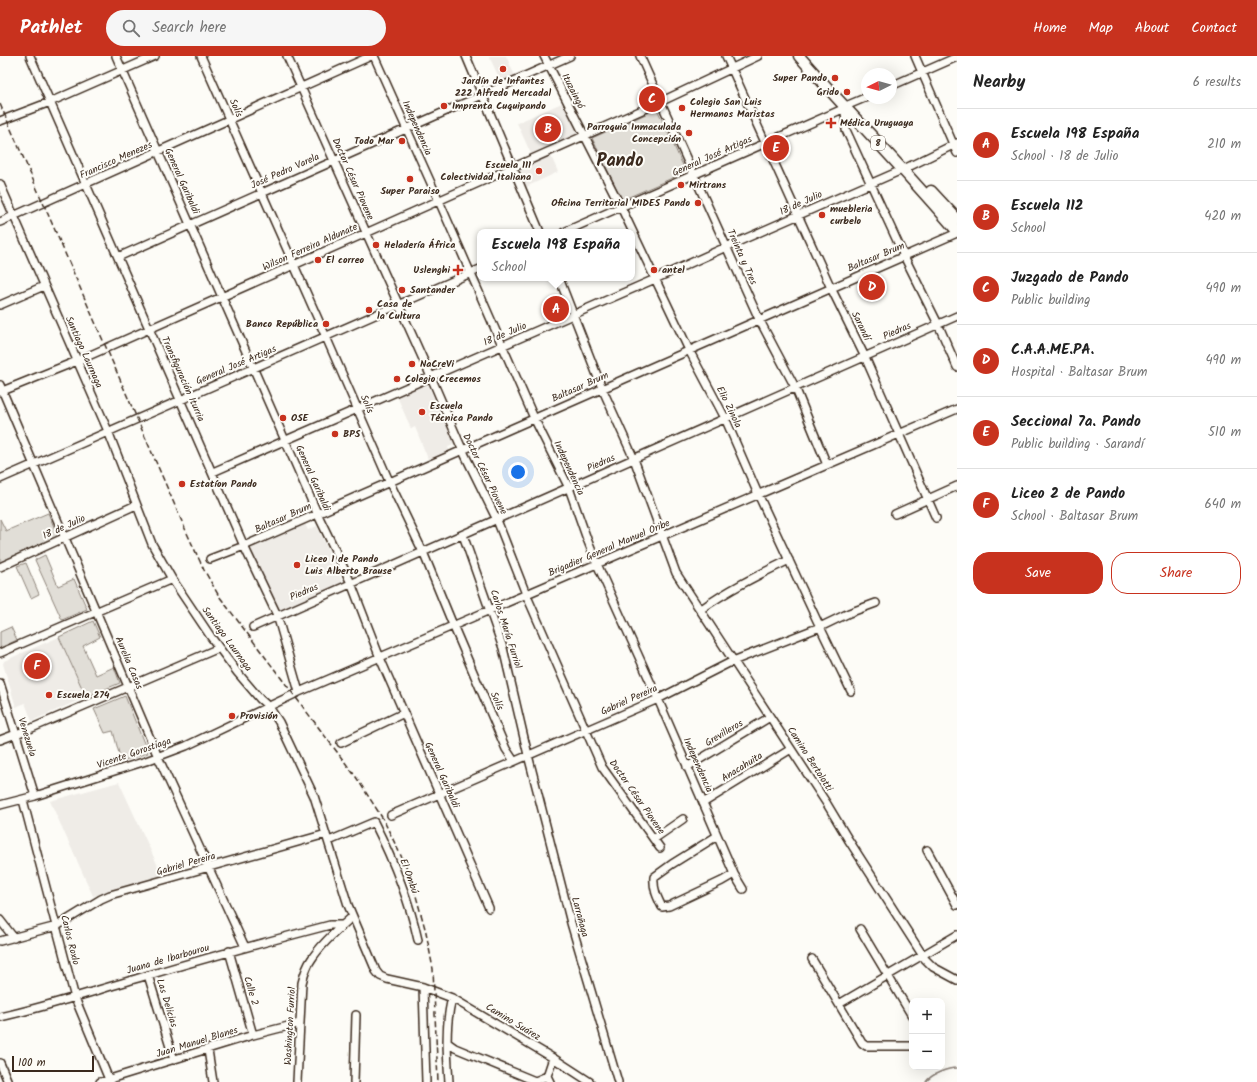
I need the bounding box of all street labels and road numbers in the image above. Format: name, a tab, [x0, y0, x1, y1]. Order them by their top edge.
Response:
street label: Ituzaingó	[557, 71, 589, 112]
street label: Solís	[225, 96, 247, 121]
street label: Independencia	[398, 98, 436, 158]
street label: General José Artigas	[669, 131, 755, 181]
street label: Doctor César Piovene	[328, 135, 379, 223]
road number: 8	[871, 136, 885, 150]
street label: Francisco Menezes	[77, 137, 156, 183]
street label: General Garibaldi	[160, 145, 204, 217]
street label: José Pedro Varela	[248, 149, 322, 193]
street label: 18 de Julio	[777, 186, 825, 220]
street label: Wilson Ferreira Aldunate	[260, 219, 361, 275]
street label: Treinta y Tres	[723, 227, 762, 288]
street label: Baltasar Brum	[845, 238, 907, 276]
street label: Sarandí	[847, 309, 876, 345]
street label: Santiago Laurnaga	[61, 313, 107, 391]
street label: Piedras	[880, 317, 914, 344]
street label: 18 de Julio	[481, 318, 530, 350]
street label: Transfiguración Iturria	[157, 334, 209, 425]
street label: General José Artigas	[193, 341, 279, 389]
street label: Baltasar Brum	[549, 367, 611, 407]
street label: Elio Zinola	[712, 383, 746, 431]
street label: Solís	[356, 392, 378, 417]
street label: Doctor César Piovene	[458, 431, 512, 518]
street label: Independencia	[549, 438, 589, 498]
street label: General Garibaldi	[291, 442, 335, 514]
street label: Piedras	[584, 449, 618, 476]
street label: Baltasar Brum	[252, 498, 314, 538]
street label: 18 de Julio	[40, 510, 88, 544]
street label: Brigadier General Manuel Oribe	[546, 515, 673, 581]
street label: Piedras	[287, 579, 321, 605]
street label: Carlos María Furriol	[486, 587, 526, 671]
street label: Santiago Laurnaga	[198, 603, 256, 675]
street label: Aurelia Casas	[111, 634, 148, 693]
street label: Gabriel Pereira	[598, 680, 660, 720]
street label: Solís	[486, 689, 508, 714]
street label: Venezuela	[13, 715, 41, 759]
street label: Grevilleros	[702, 715, 747, 751]
street label: Camino Bertolotti	[783, 723, 837, 795]
street label: Vicente Gorostiaga	[95, 733, 174, 773]
street label: Independencia	[679, 735, 717, 795]
street label: General Garibaldi	[420, 739, 464, 811]
street label: Anacahuita	[718, 748, 766, 786]
street label: Doctor César Piovene	[605, 756, 669, 838]
street label: Gabriel Pereira	[155, 848, 218, 880]
street label: El Ombú	[395, 856, 423, 896]
street label: Larrañaga	[567, 895, 593, 939]
street label: Carlos Roxlo	[56, 913, 84, 967]
street label: Juana de Ibarbourou	[125, 940, 211, 978]
street label: Calle 2	[239, 974, 263, 1008]
street label: Las Delicias	[152, 977, 182, 1030]
street label: Washington Furriol	[280, 986, 300, 1066]
street label: Camino Suárez	[482, 999, 544, 1045]
street label: Juan Manuel Blanes	[154, 1022, 241, 1062]

